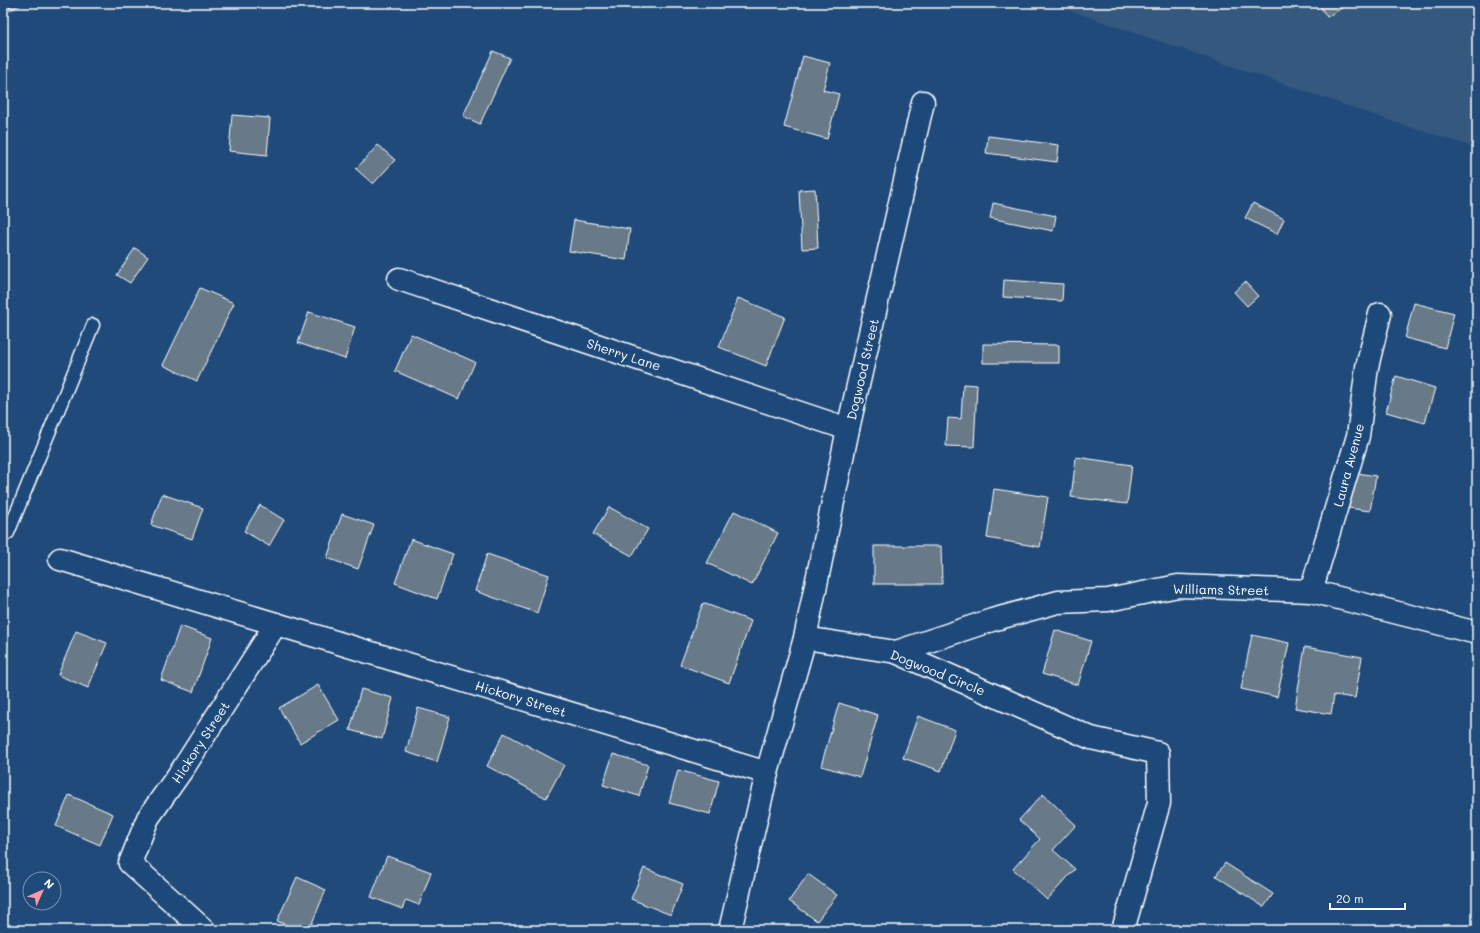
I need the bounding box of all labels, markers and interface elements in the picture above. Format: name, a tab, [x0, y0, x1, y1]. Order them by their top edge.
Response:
street label: Dogwood Street	[842, 316, 882, 421]
street label: Sherry Lane	[585, 334, 663, 374]
street label: Laura Avenue	[1329, 421, 1367, 509]
street label: Williams Street	[1173, 580, 1270, 598]
street label: Dogwood Circle	[888, 645, 988, 699]
street label: Hickory Street	[473, 676, 569, 720]
street label: Hickory Street	[167, 698, 233, 786]
north arrow	[22, 871, 62, 911]
text: N	[41, 875, 58, 892]
scale bar	[1330, 885, 1405, 911]
text: 20 m	[1336, 890, 1364, 906]

